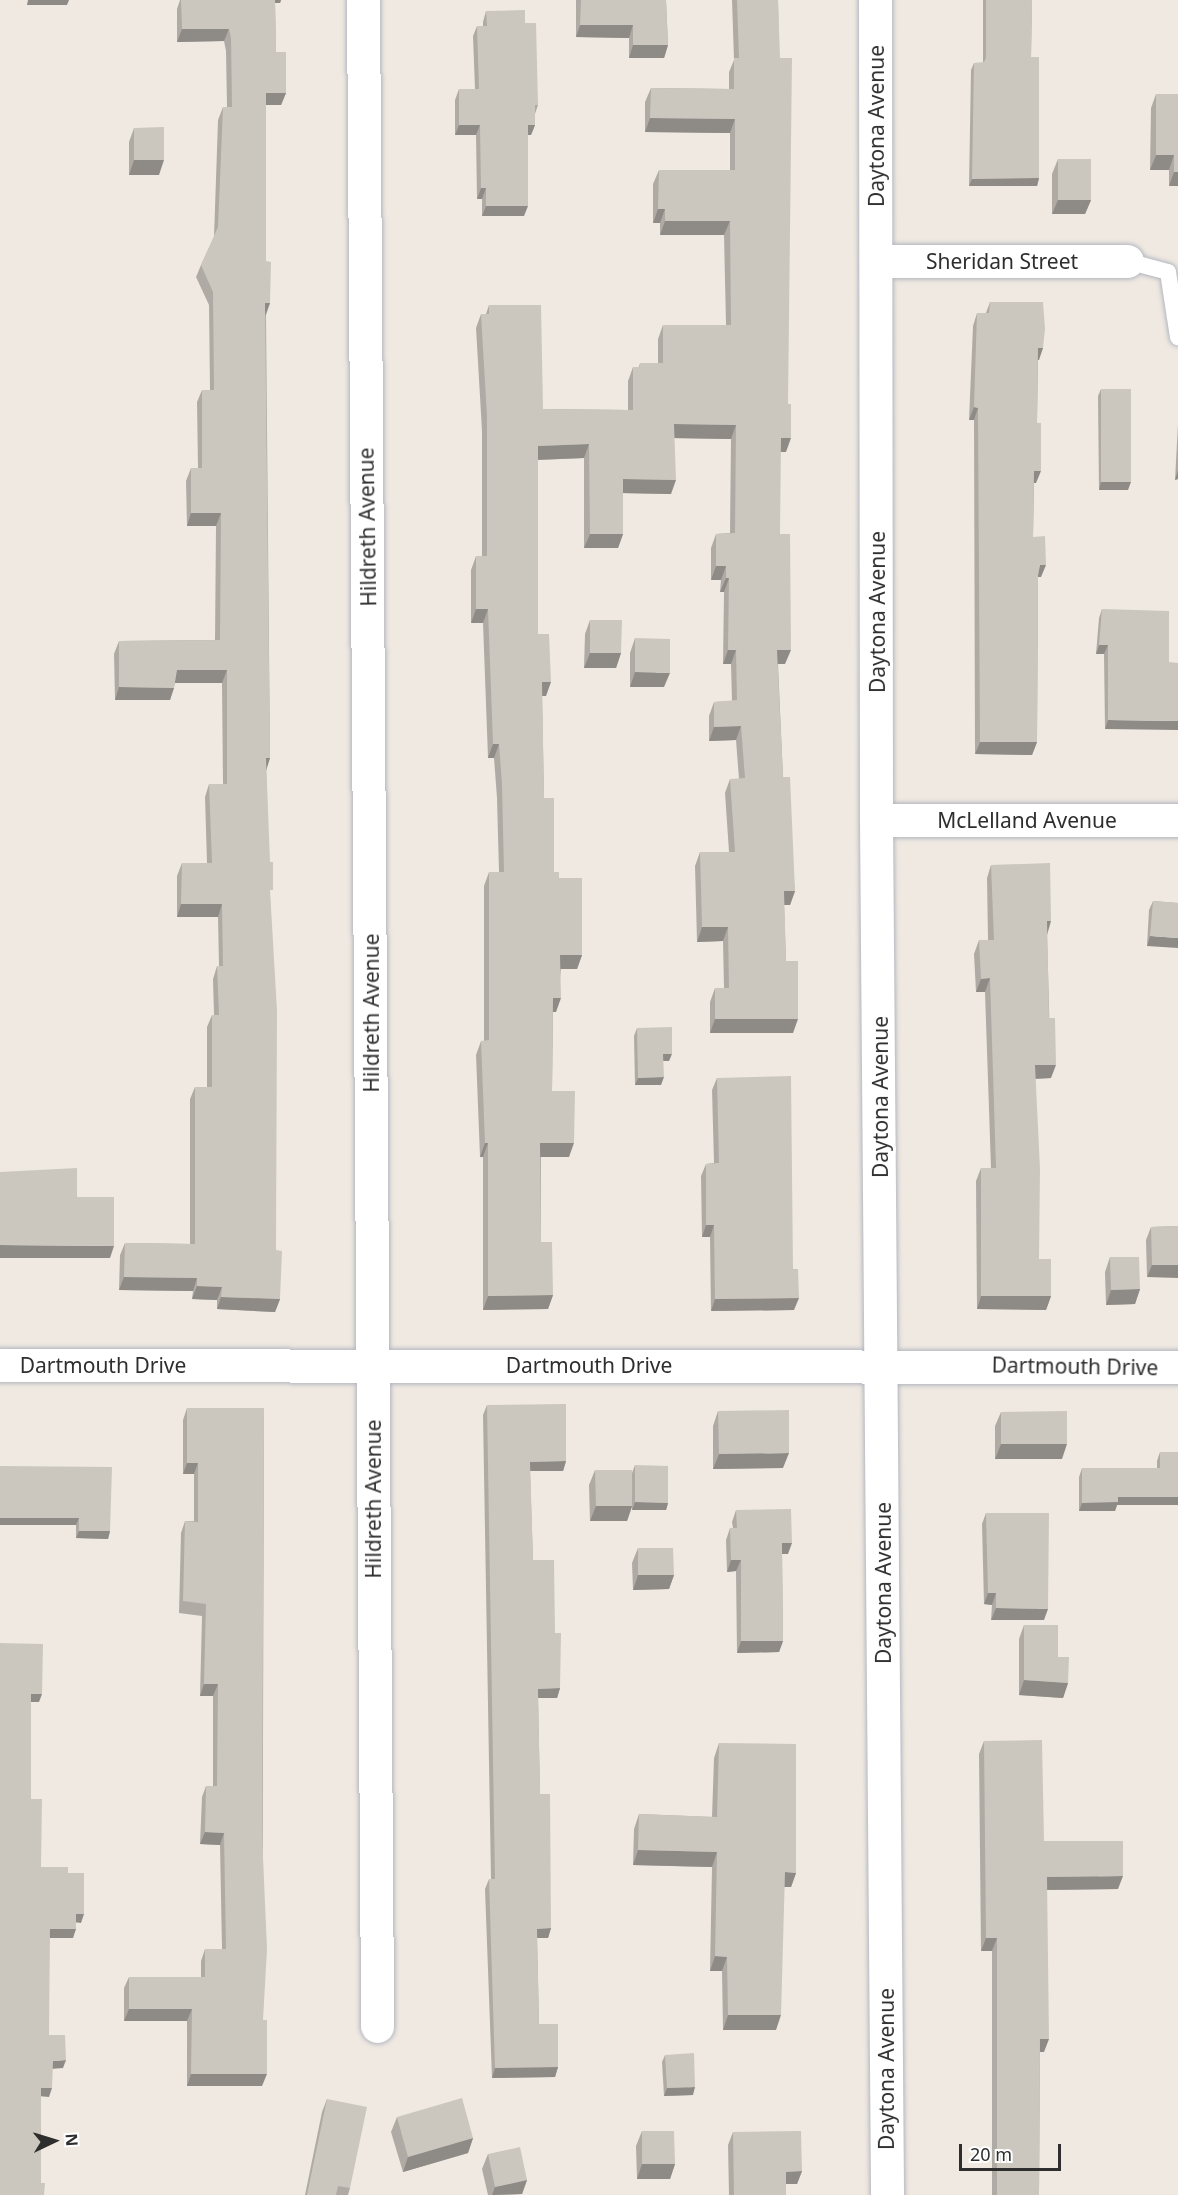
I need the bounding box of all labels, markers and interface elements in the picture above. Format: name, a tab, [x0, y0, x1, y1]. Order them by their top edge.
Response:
street label: Daytona Avenue	[863, 45, 889, 207]
street label: Sheridan Street	[926, 248, 1078, 274]
street label: Hildreth Avenue	[353, 447, 381, 607]
street label: Daytona Avenue	[864, 531, 890, 693]
street label: McLelland Avenue	[937, 807, 1117, 833]
street label: Hildreth Avenue	[358, 933, 384, 1093]
street label: Daytona Avenue	[867, 1016, 893, 1178]
street label: Dartmouth Drive	[20, 1352, 186, 1378]
street label: Dartmouth Drive	[506, 1352, 672, 1378]
street label: Dartmouth Drive	[991, 1352, 1159, 1380]
street label: Hildreth Avenue	[360, 1419, 386, 1579]
street label: Daytona Avenue	[870, 1502, 896, 1664]
street label: Daytona Avenue	[873, 1988, 899, 2150]
north arrow	[24, 2111, 84, 2171]
text: N	[61, 2132, 83, 2147]
scale bar	[962, 2132, 1064, 2170]
text: 20 m	[970, 2142, 1012, 2166]

